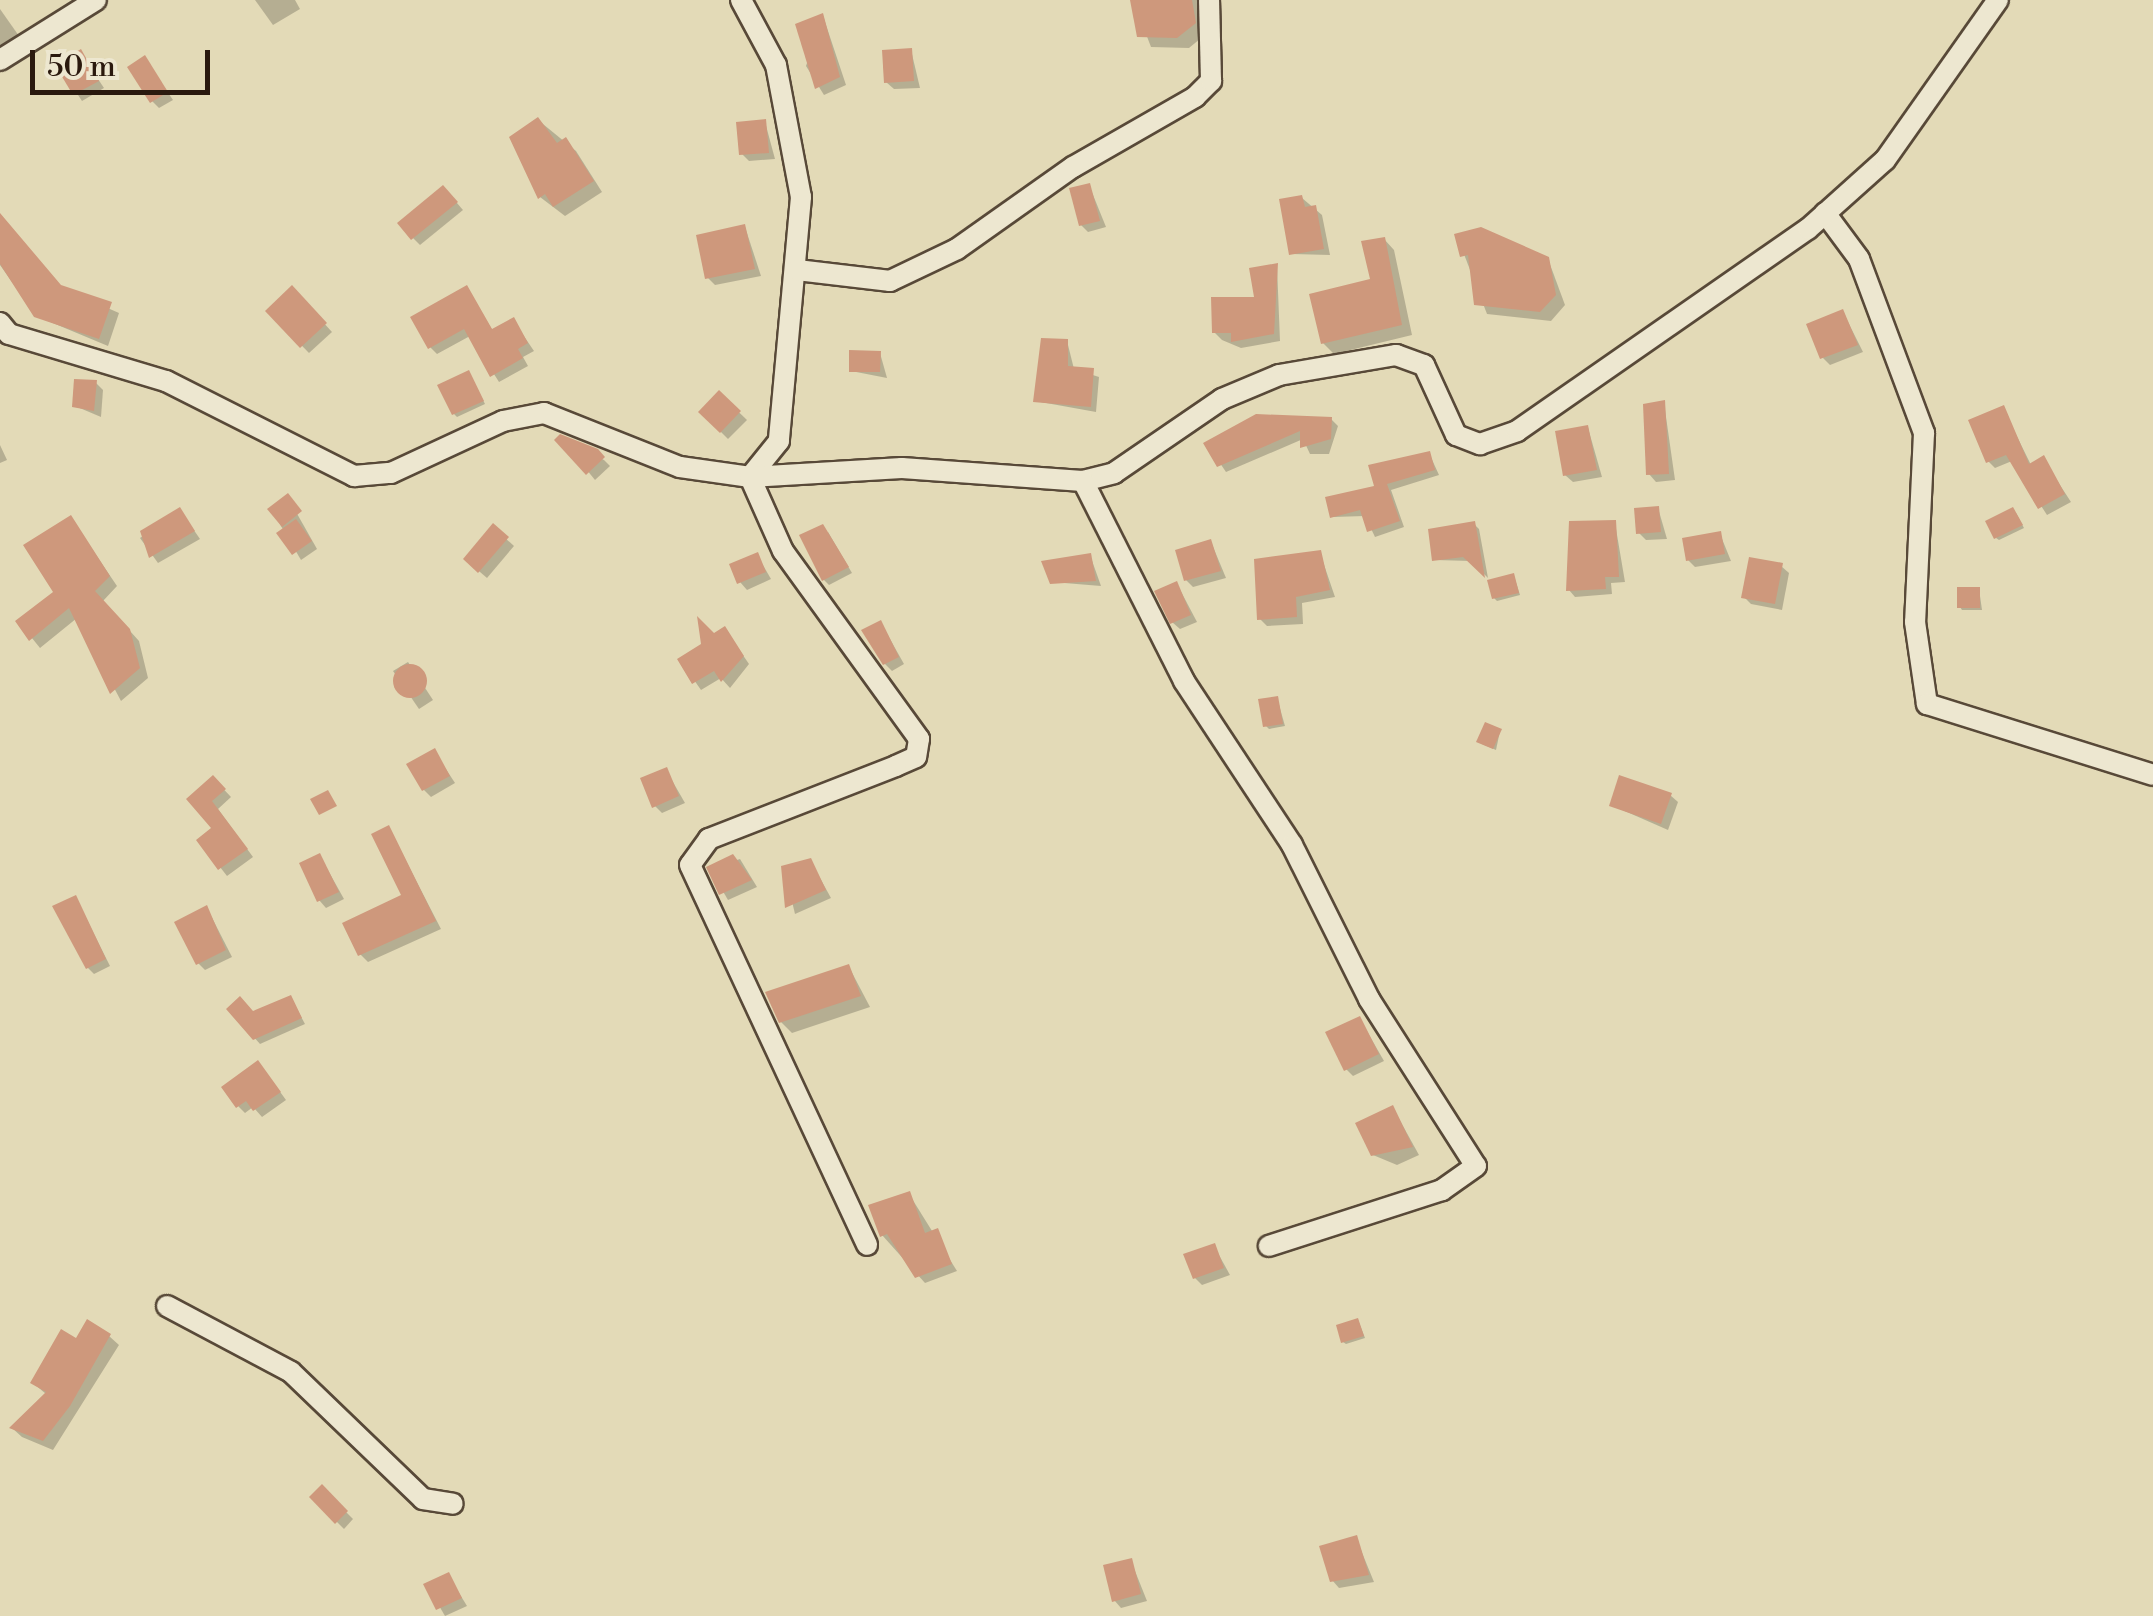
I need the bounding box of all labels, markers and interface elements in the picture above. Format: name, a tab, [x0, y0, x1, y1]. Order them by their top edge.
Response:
scale bar	[35, 30, 215, 92]
text: 50 m	[47, 48, 116, 86]

